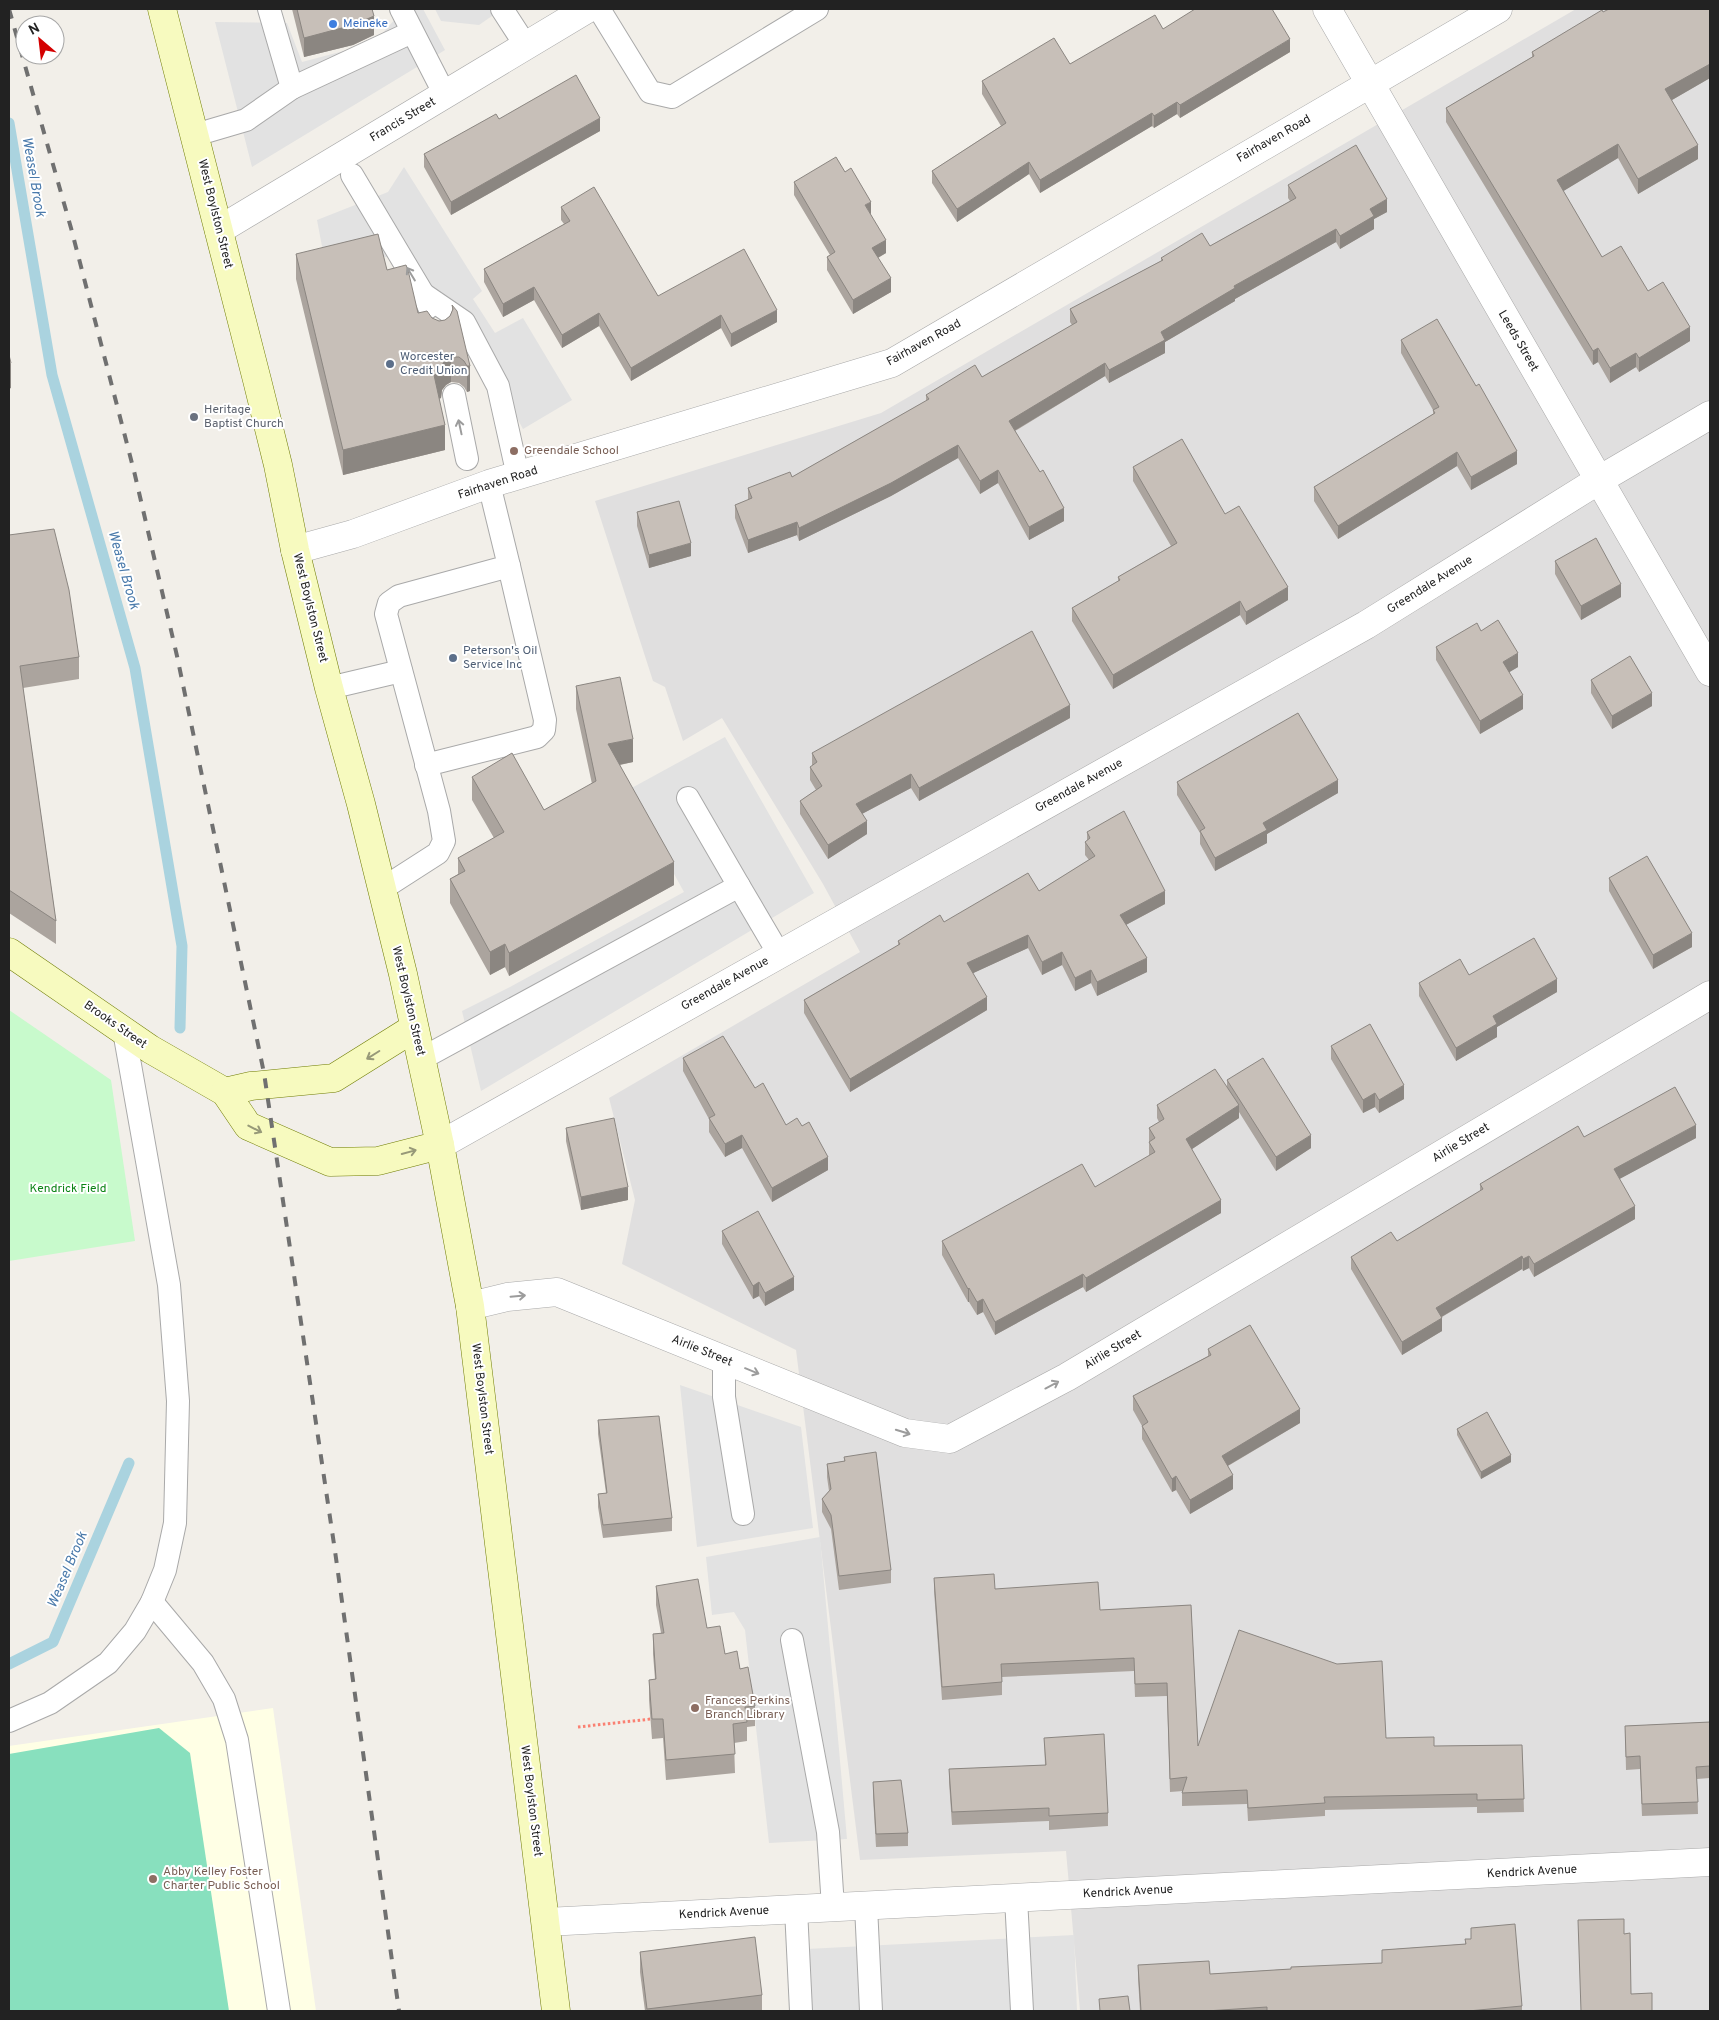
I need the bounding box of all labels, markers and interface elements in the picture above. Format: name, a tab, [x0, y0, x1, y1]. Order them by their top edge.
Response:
north arrow	[15, 15, 65, 65]
place label: Meineke	[343, 16, 388, 32]
marker: Meineke	[327, 18, 339, 30]
text: N	[26, 20, 43, 40]
street label: Francis Street	[367, 94, 439, 146]
street label: Fairhaven Road	[1234, 111, 1314, 167]
water label: Weasel Brook	[18, 136, 49, 219]
street label: West Boylston Street	[194, 158, 236, 270]
one-way arrow	[406, 267, 416, 281]
street label: Leeds Street	[1494, 307, 1542, 375]
street label: Fairhaven Road	[884, 316, 964, 370]
place label: Worcester Credit Union	[400, 349, 467, 379]
marker: Worcester Credit Union	[384, 358, 396, 370]
place label: Heritage Baptist Church	[204, 402, 284, 432]
marker: Heritage Baptist Church	[188, 411, 200, 423]
one-way arrow	[455, 420, 465, 436]
place label: Greendale School	[524, 443, 619, 459]
marker: Greendale School	[508, 445, 520, 457]
street label: Fairhaven Road	[456, 463, 540, 503]
water label: Weasel Brook	[104, 529, 143, 612]
street label: West Boylston Street	[289, 552, 331, 664]
street label: Greendale Avenue	[1384, 552, 1476, 618]
place label: Peterson's Oil Service Inc	[463, 643, 537, 673]
marker: Peterson's Oil Service Inc	[447, 652, 459, 664]
street label: Greendale Avenue	[1032, 755, 1126, 817]
street label: West Boylston Street	[388, 944, 428, 1058]
street label: Greendale Avenue	[678, 953, 772, 1015]
street label: Brooks Street	[80, 997, 150, 1053]
one-way arrow	[367, 1050, 381, 1060]
street label: Airlie Street	[1429, 1120, 1493, 1166]
one-way arrow	[247, 1125, 262, 1134]
one-way arrow	[401, 1147, 417, 1157]
park label: Kendrick Field	[30, 1181, 106, 1197]
one-way arrow	[510, 1291, 526, 1301]
street label: Airlie Street	[1081, 1327, 1145, 1373]
street label: Airlie Street	[669, 1332, 735, 1370]
street label: West Boylston Street	[467, 1342, 497, 1456]
one-way arrow	[745, 1368, 760, 1377]
one-way arrow	[1044, 1380, 1059, 1390]
one-way arrow	[895, 1427, 911, 1437]
water label: Weasel Brook	[44, 1528, 92, 1611]
place label: Frances Perkins Branch Library	[705, 1693, 790, 1723]
marker: Frances Perkins Branch Library	[689, 1702, 701, 1714]
street label: West Boylston Street	[516, 1744, 546, 1858]
street label: Kendrick Avenue	[1486, 1862, 1578, 1882]
place label: Abby Kelley Foster Charter Public School	[163, 1864, 280, 1894]
marker: Abby Kelley Foster Charter Public School	[147, 1873, 159, 1885]
street label: Kendrick Avenue	[1082, 1882, 1174, 1902]
street label: Kendrick Avenue	[678, 1903, 770, 1923]

